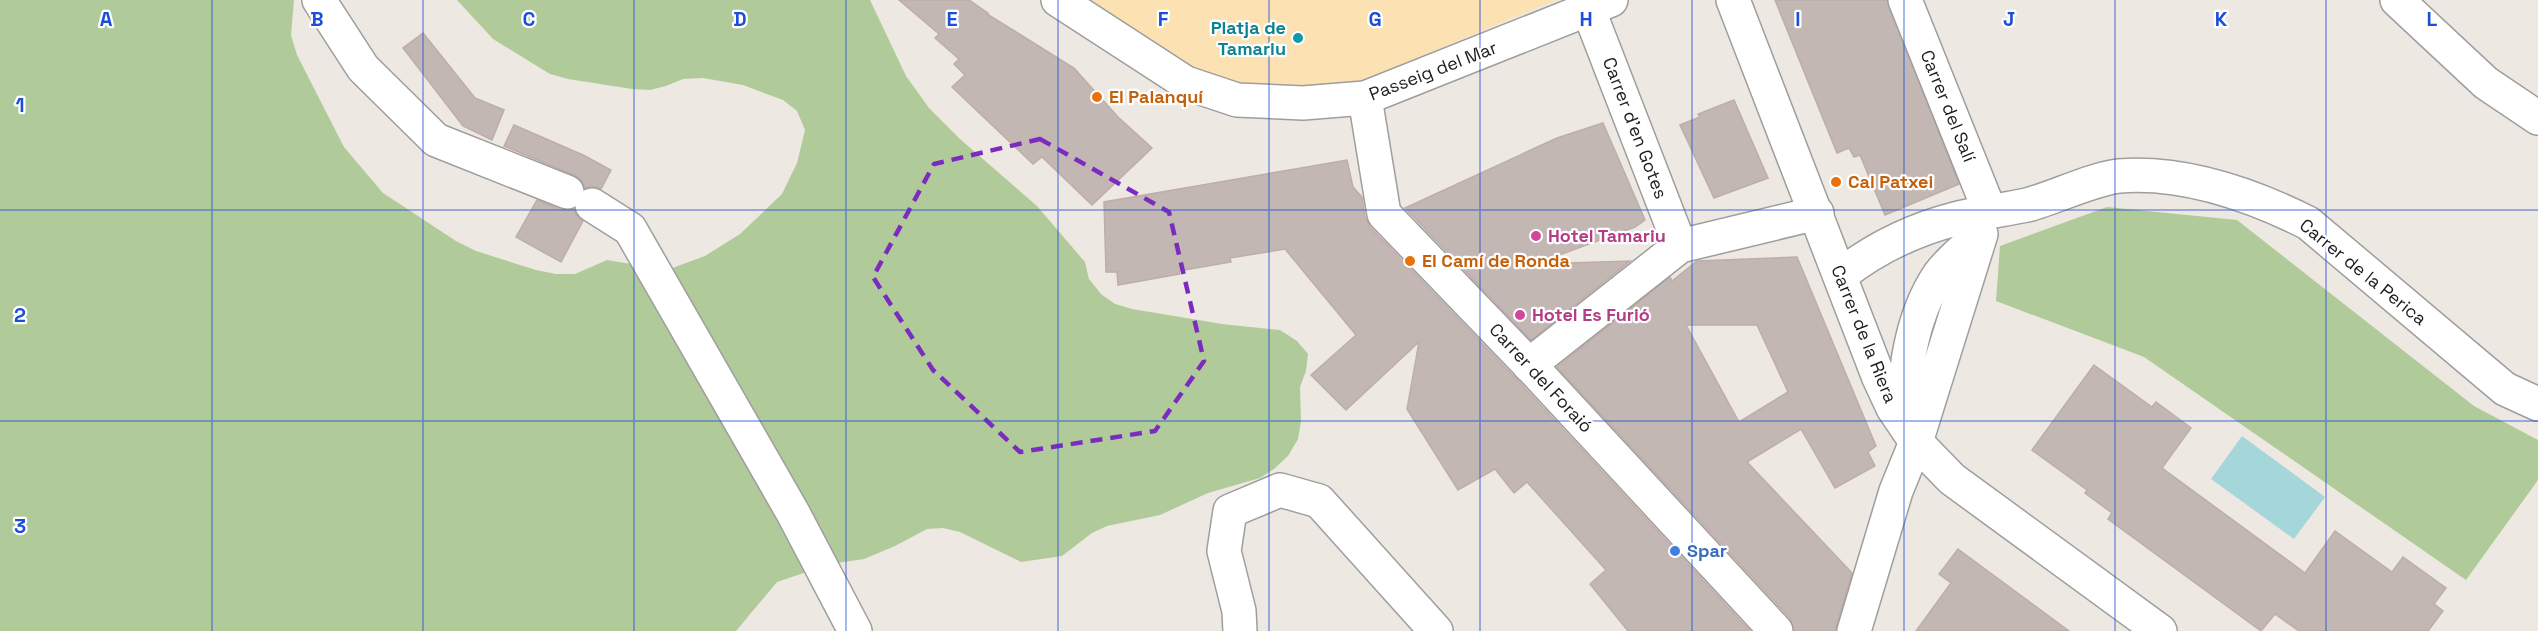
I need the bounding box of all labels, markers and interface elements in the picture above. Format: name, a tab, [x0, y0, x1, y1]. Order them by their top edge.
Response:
text: A	[100, 6, 113, 32]
text: B	[310, 6, 324, 32]
text: C	[523, 6, 536, 32]
text: D	[733, 6, 747, 32]
text: E	[946, 6, 958, 32]
text: F	[1158, 6, 1169, 32]
text: G	[1368, 6, 1382, 32]
text: H	[1579, 6, 1593, 32]
text: I	[1795, 6, 1801, 32]
text: J	[2003, 6, 2015, 32]
text: K	[2215, 6, 2228, 32]
text: L	[2427, 6, 2438, 32]
place label: Platja de Tamariu	[1211, 16, 1286, 60]
marker: Platja de Tamariu	[1291, 31, 1305, 45]
street label: Passeig del Mar	[1366, 36, 1500, 105]
street label: Carrer del Salí	[1916, 46, 1982, 166]
street label: Carrer d'en Gotes	[1598, 54, 1673, 202]
place label: El Palanquí	[1109, 85, 1203, 108]
marker: El Palanquí	[1090, 90, 1104, 104]
text: 1	[15, 92, 25, 118]
place label: Cal Patxei	[1848, 170, 1933, 193]
marker: Cal Patxei	[1829, 175, 1843, 189]
street label: Carrer de la Perica	[2295, 213, 2432, 330]
place label: Hotel Tamariu	[1548, 224, 1666, 247]
marker: Hotel Tamariu	[1529, 229, 1543, 243]
place label: El Camí de Ronda	[1422, 249, 1570, 272]
marker: El Camí de Ronda	[1403, 254, 1417, 268]
street label: Carrer de la Riera	[1826, 261, 1903, 406]
text: 2	[14, 302, 26, 328]
place label: Hotel Es Furió	[1532, 303, 1650, 326]
marker: Hotel Es Furió	[1513, 308, 1527, 322]
street label: Carrer del Foraió	[1485, 318, 1598, 437]
text: 3	[14, 513, 26, 539]
place label: Spar	[1687, 539, 1727, 562]
marker: Spar	[1668, 544, 1682, 558]

